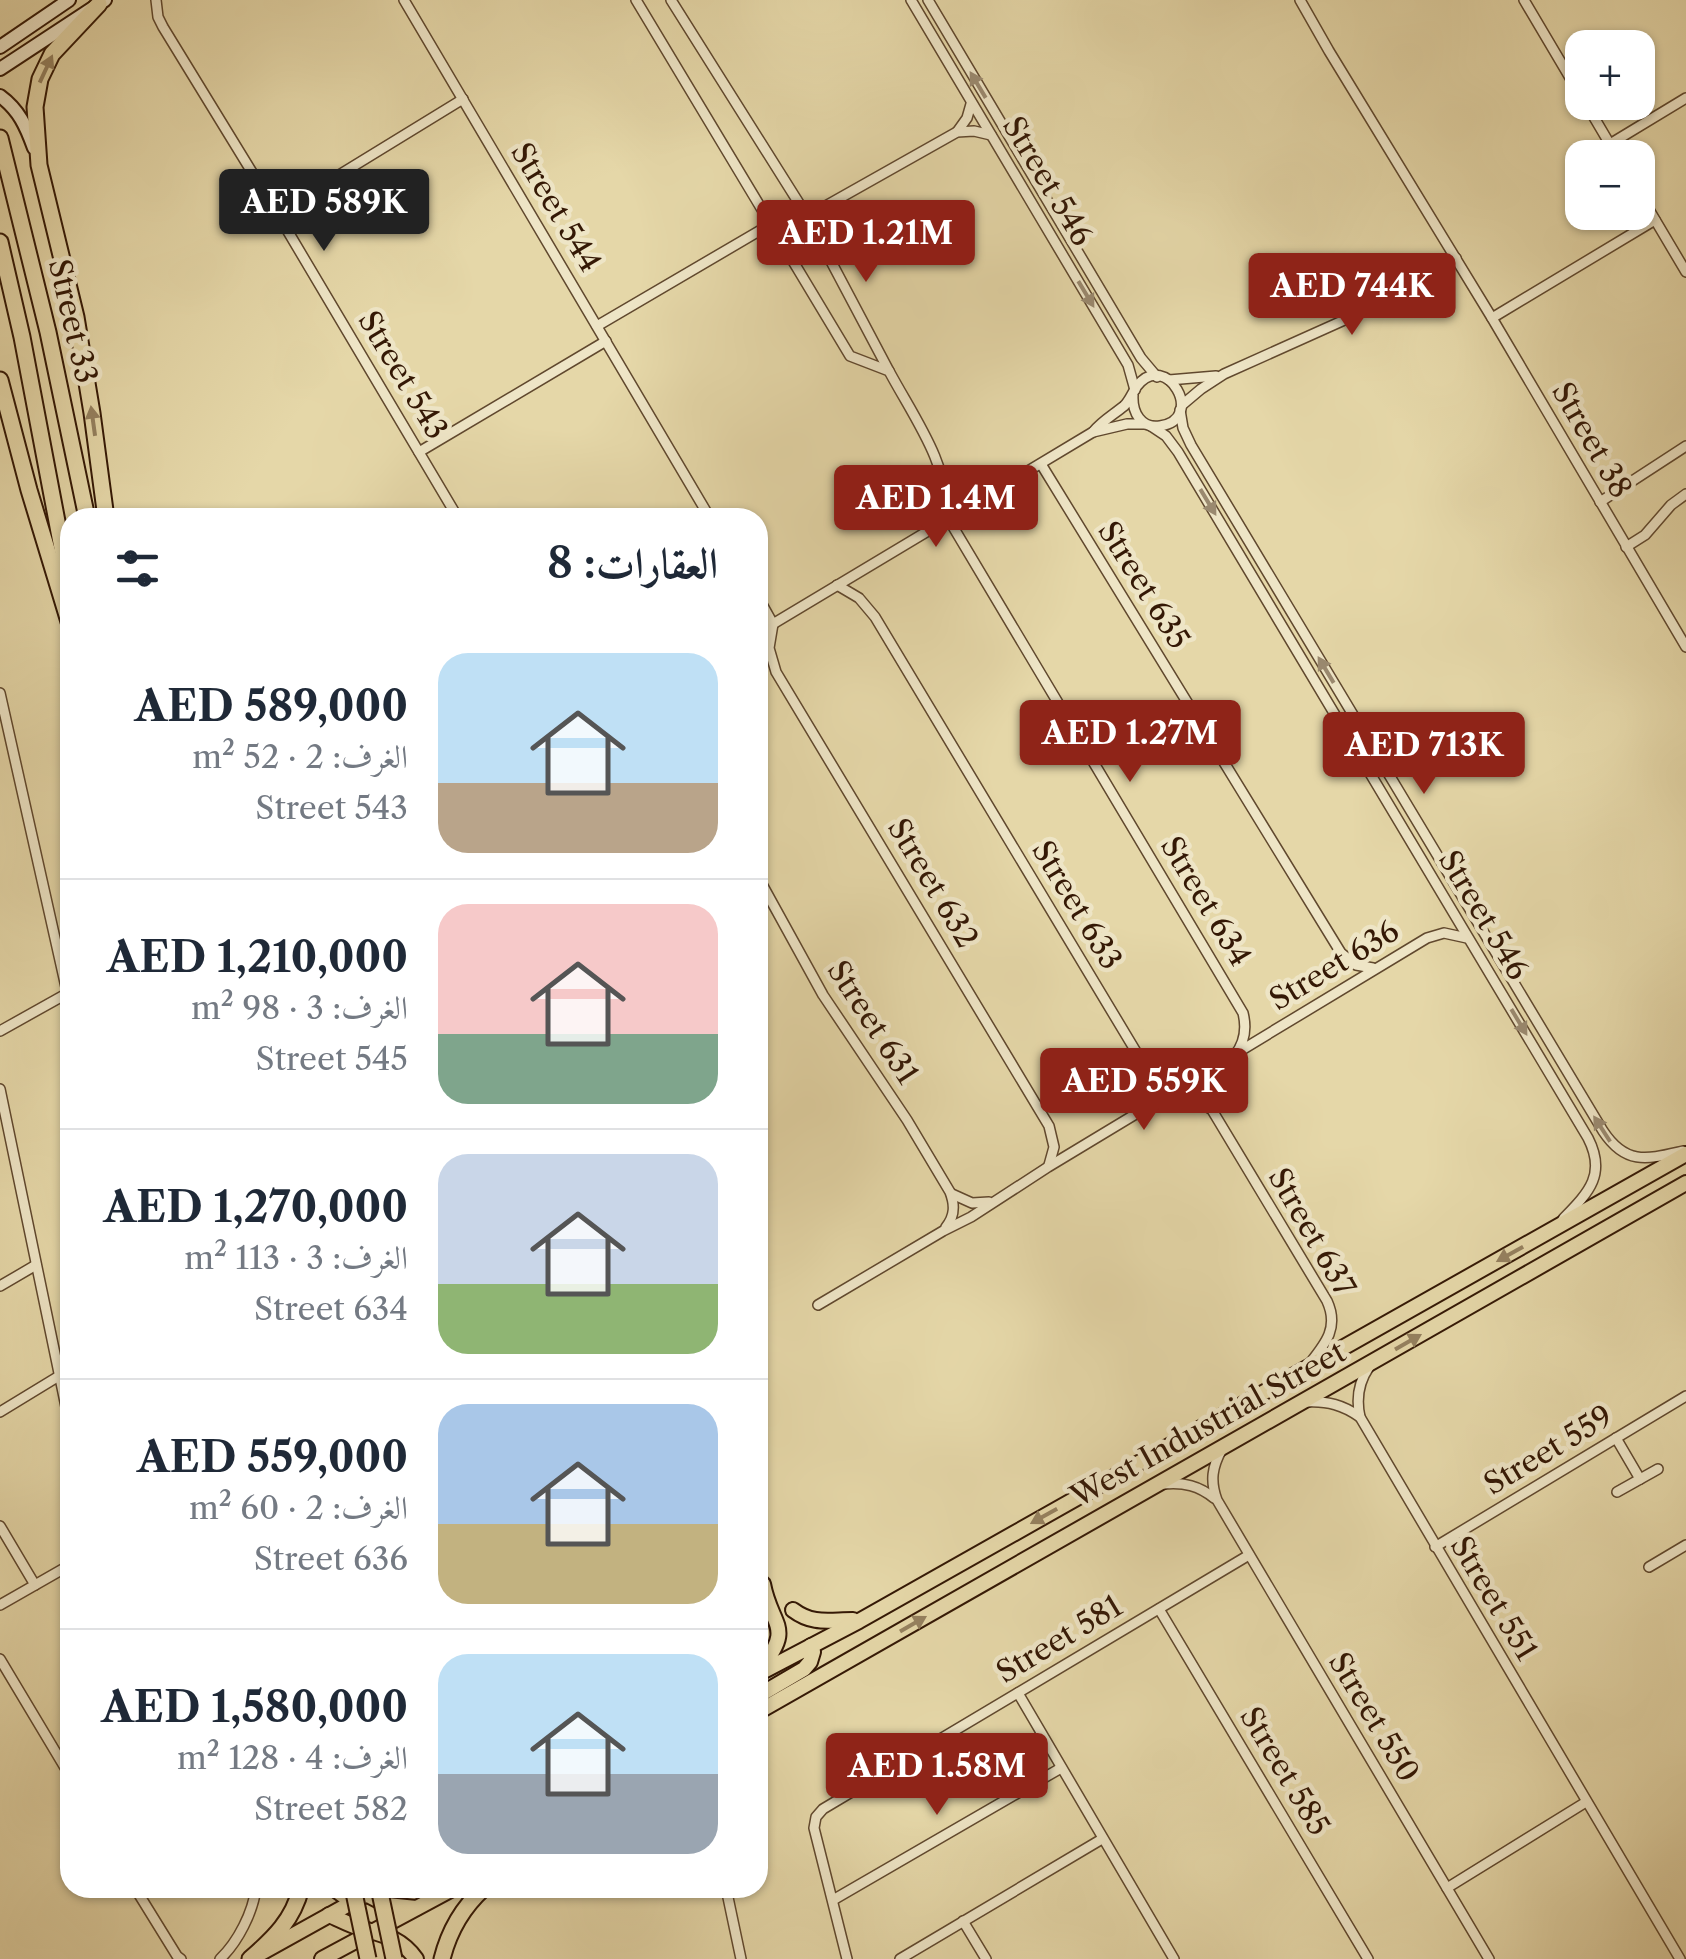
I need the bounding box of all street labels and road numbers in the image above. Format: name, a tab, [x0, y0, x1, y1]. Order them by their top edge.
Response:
street label: Street 546	[995, 110, 1101, 252]
street label: Street 544	[503, 136, 609, 278]
street label: Street 33	[41, 255, 105, 387]
street label: Street 543	[350, 304, 456, 446]
street label: Street 38	[1544, 376, 1640, 504]
street label: Street 635	[1090, 514, 1198, 656]
street label: Street 632	[880, 812, 986, 954]
street label: Street 634	[1153, 830, 1259, 972]
street label: Street 633	[1024, 834, 1130, 976]
street label: Street 546	[1431, 844, 1537, 986]
street label: Street 636	[1262, 912, 1406, 1018]
street label: Street 631	[819, 953, 927, 1091]
street label: Street 637	[1261, 1161, 1364, 1303]
street label: West Industrial Street	[1063, 1333, 1352, 1515]
street label: Street 559	[1477, 1397, 1619, 1503]
street label: Street 551	[1443, 1529, 1546, 1667]
street label: Street 581	[990, 1587, 1129, 1691]
street label: Street 550	[1321, 1645, 1427, 1789]
street label: Street 585	[1232, 1700, 1338, 1842]

